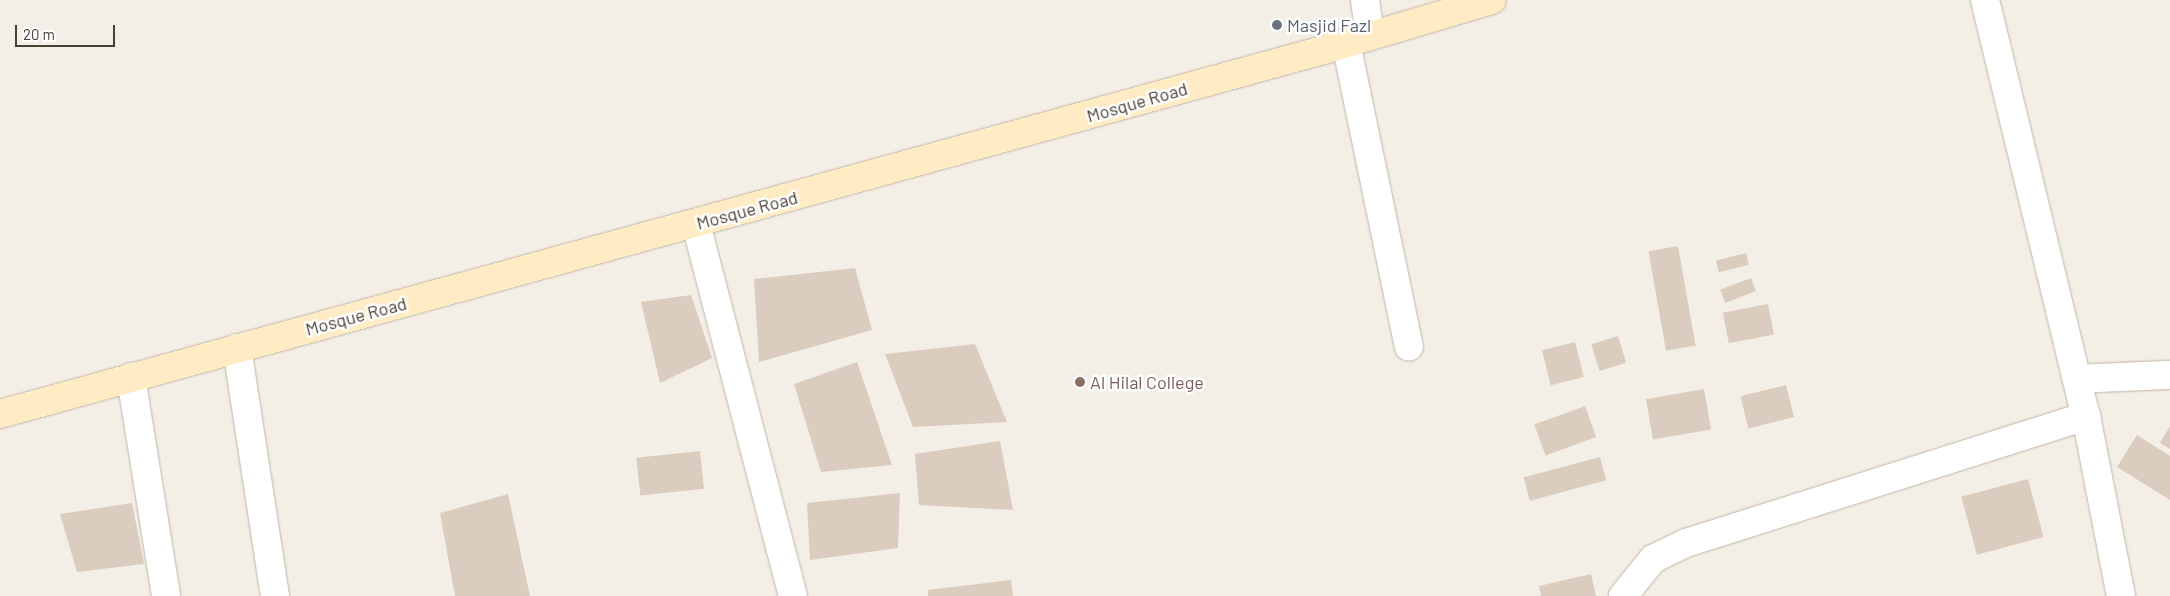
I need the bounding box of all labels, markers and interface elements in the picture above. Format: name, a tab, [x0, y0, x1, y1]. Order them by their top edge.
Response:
place label: Masjid Fazl	[1287, 14, 1371, 36]
scale bar	[18, 15, 118, 47]
marker: Masjid Fazl	[1271, 19, 1283, 31]
text: 20 m	[23, 25, 55, 43]
street label: Mosque Road	[1084, 77, 1190, 127]
street label: Mosque Road	[694, 186, 800, 234]
street label: Mosque Road	[303, 292, 409, 340]
place label: Al Hilal College	[1090, 371, 1204, 393]
marker: Al Hilal College	[1074, 376, 1086, 388]

